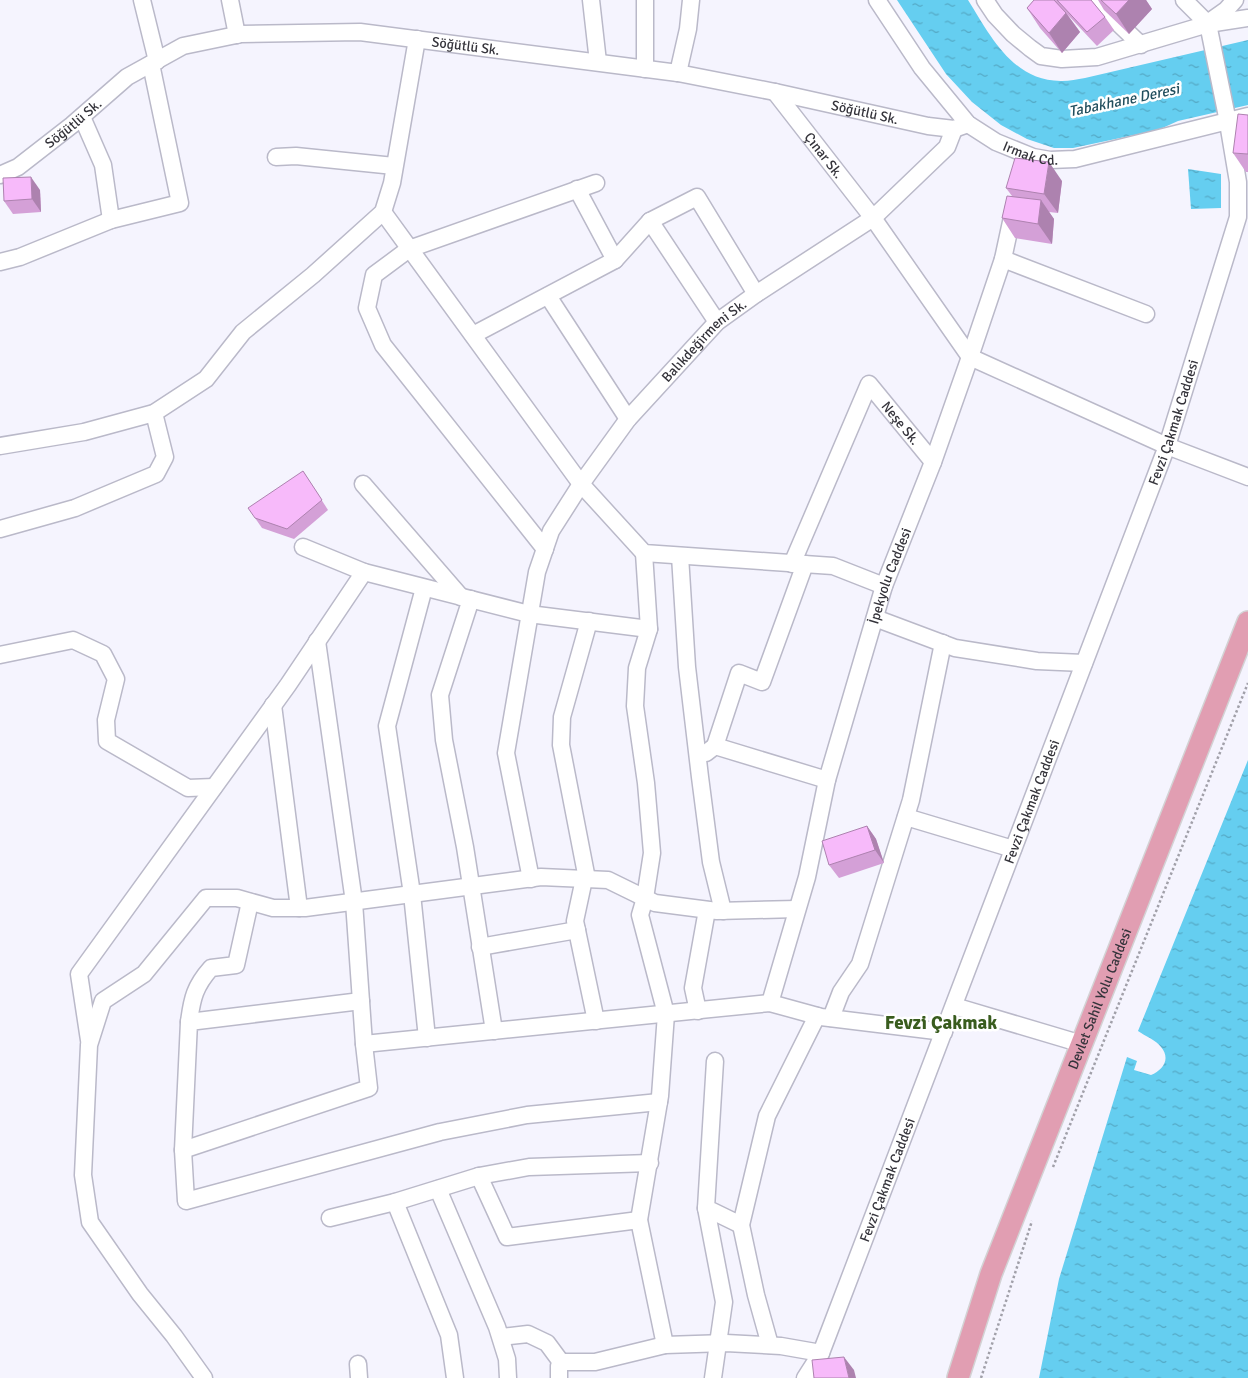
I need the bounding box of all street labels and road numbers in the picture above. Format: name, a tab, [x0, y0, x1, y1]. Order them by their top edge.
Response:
street label: Söğütlü Sk.	[431, 33, 501, 58]
street label: Söğütlü Sk.	[41, 95, 105, 152]
street label: Söğütlü Sk.	[830, 96, 900, 128]
street label: Çınar Sk.	[801, 129, 847, 182]
street label: Irmak Cd.	[1000, 137, 1058, 169]
street label: Balıkdeğirmeni Sk.	[658, 295, 750, 385]
street label: Fevzi Çakmak Caddesi	[1144, 357, 1202, 487]
street label: Neşe Sk.	[878, 398, 924, 448]
street label: İpekyolu Caddesi	[865, 525, 915, 626]
street label: Fevzi Çakmak Caddesi	[1000, 737, 1063, 866]
street label: Devlet Sahil Yolu Caddesi	[1064, 926, 1135, 1072]
street label: Fevzi Çakmak Caddesi	[856, 1115, 918, 1244]

